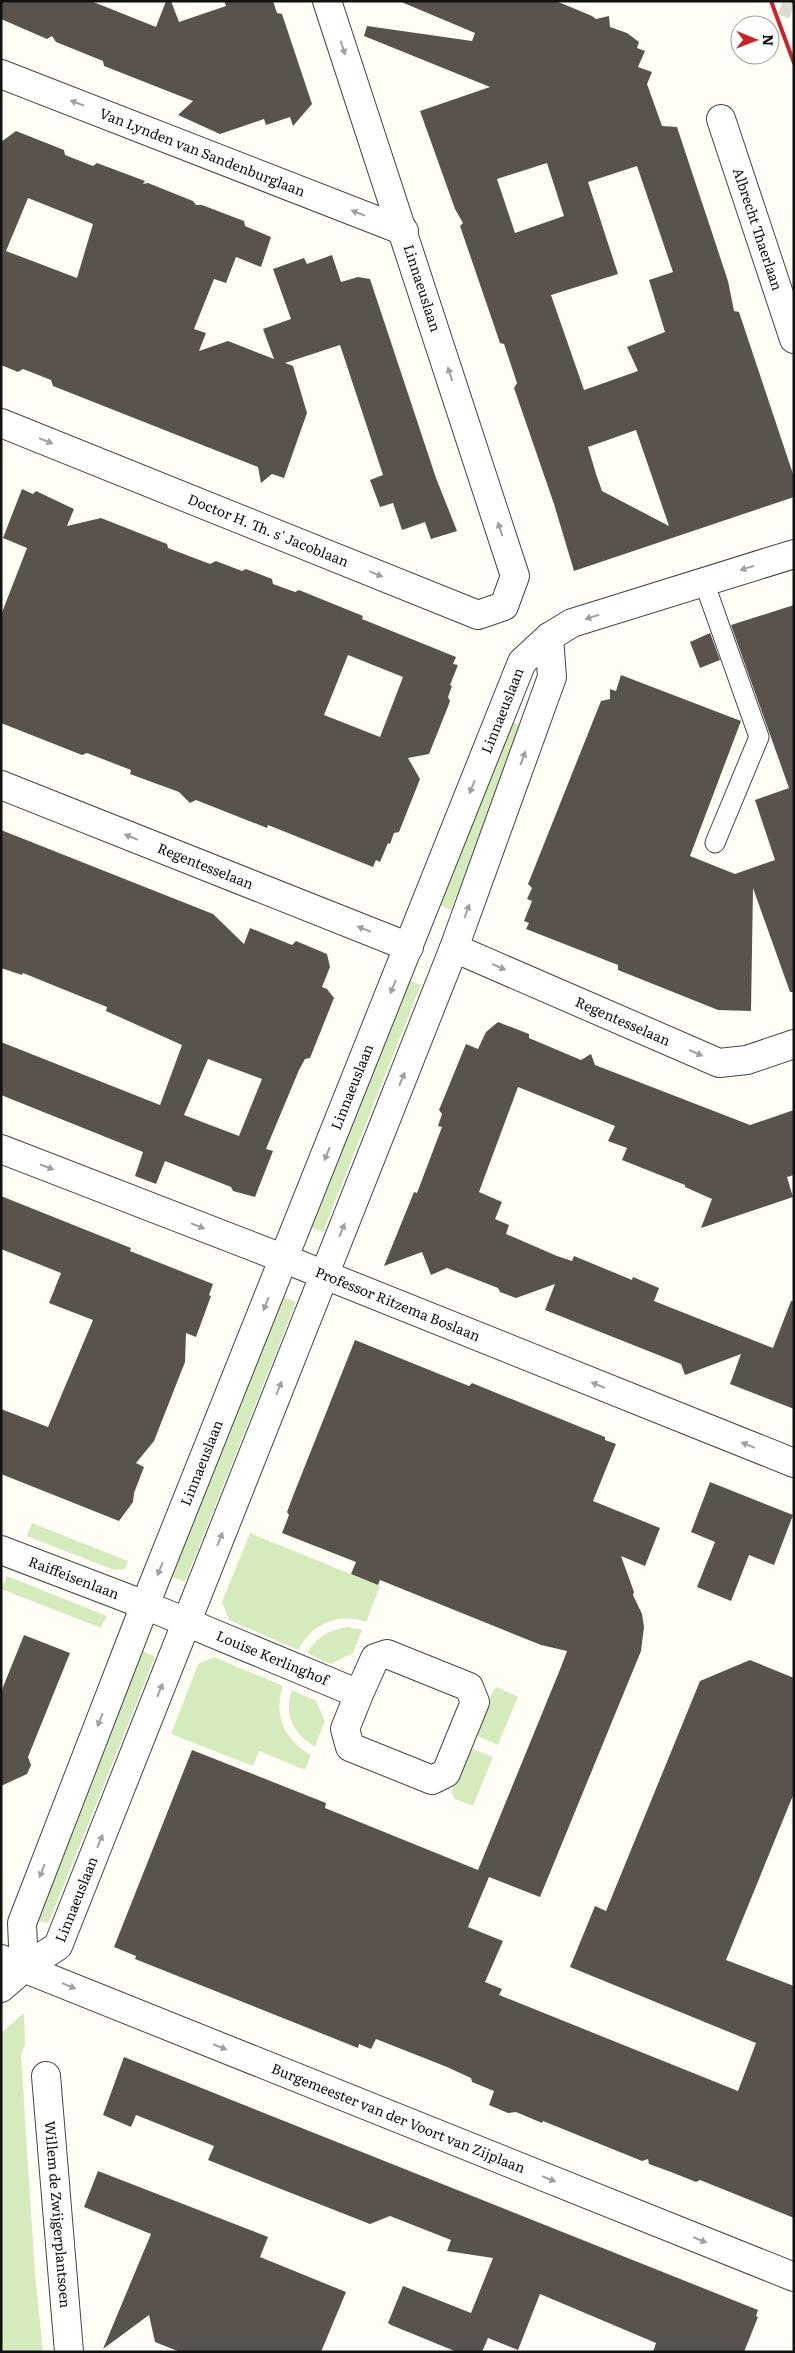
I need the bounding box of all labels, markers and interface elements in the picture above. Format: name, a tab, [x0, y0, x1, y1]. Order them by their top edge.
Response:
north arrow	[730, 15, 780, 65]
text: N	[759, 34, 779, 47]
one-way arrow	[339, 40, 347, 55]
one-way arrow	[69, 99, 84, 106]
street label: Van Lynden van Sandenburglaan	[97, 102, 308, 201]
street label: Albrecht Thaerlaan	[729, 165, 788, 293]
one-way arrow	[351, 209, 365, 217]
street label: Linnaeuslaan	[399, 241, 446, 334]
one-way arrow	[445, 367, 453, 382]
one-way arrow	[39, 438, 54, 445]
street label: Doctor H. Th. s' Jacoblaan	[185, 488, 352, 571]
one-way arrow	[495, 521, 503, 536]
one-way arrow	[740, 565, 755, 573]
one-way arrow	[369, 570, 384, 578]
one-way arrow	[585, 614, 600, 621]
street label: Linnaeuslaan	[475, 665, 528, 756]
one-way arrow	[520, 751, 527, 766]
one-way arrow	[468, 780, 476, 794]
one-way arrow	[124, 832, 139, 840]
street label: Regentesselaan	[155, 837, 257, 893]
one-way arrow	[463, 903, 471, 918]
one-way arrow	[357, 924, 371, 932]
one-way arrow	[492, 964, 506, 972]
one-way arrow	[389, 980, 397, 995]
street label: Regentesselaan	[572, 991, 674, 1050]
street label: Linnaeuslaan	[325, 1041, 377, 1132]
one-way arrow	[689, 1050, 703, 1058]
one-way arrow	[398, 1071, 406, 1086]
one-way arrow	[322, 1147, 330, 1161]
one-way arrow	[40, 1163, 55, 1171]
one-way arrow	[191, 1222, 205, 1230]
one-way arrow	[338, 1222, 346, 1237]
street label: Professor Ritzema Boslaan	[313, 1261, 484, 1345]
one-way arrow	[262, 1297, 270, 1311]
one-way arrow	[276, 1381, 284, 1395]
one-way arrow	[590, 1381, 605, 1389]
street label: Linnaeuslaan	[175, 1417, 227, 1508]
one-way arrow	[741, 1441, 756, 1449]
one-way arrow	[216, 1532, 224, 1546]
street label: Raiffeisenlaan	[26, 1550, 123, 1603]
one-way arrow	[155, 1561, 163, 1576]
street label: Louise Kerlinghof	[213, 1625, 333, 1690]
one-way arrow	[156, 1682, 164, 1697]
one-way arrow	[96, 1713, 104, 1727]
one-way arrow	[96, 1833, 104, 1848]
street label: Linnaeuslaan	[49, 1853, 102, 1945]
one-way arrow	[38, 1864, 45, 1879]
one-way arrow	[62, 1982, 77, 1990]
one-way arrow	[213, 2043, 228, 2051]
street label: Burgemeester van der Voort van Zijplaan	[269, 2058, 528, 2177]
street label: Willem de Zwijgerplantsoen	[41, 2120, 76, 2309]
one-way arrow	[542, 2175, 557, 2183]
one-way arrow	[693, 2236, 707, 2244]

